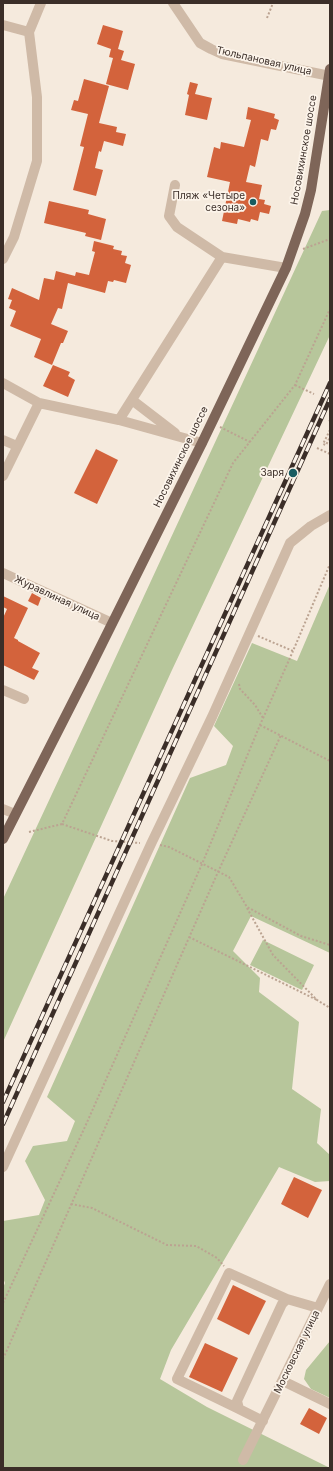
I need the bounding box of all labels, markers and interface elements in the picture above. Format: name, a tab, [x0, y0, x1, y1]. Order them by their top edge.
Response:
street label: Тюльпановая улица	[215, 44, 313, 78]
street label: Носовихинское шоссе	[288, 94, 320, 206]
place label: Пляж «Четыре сезона»	[173, 190, 245, 214]
marker: Пляж «Четыре сезона»	[248, 197, 258, 207]
street label: Носовихинское шоссе	[151, 404, 211, 510]
place label: Заря	[261, 467, 284, 479]
marker: Заря	[287, 467, 299, 479]
street label: Журавлиная улица	[12, 573, 102, 623]
street label: Московская улица	[272, 1308, 322, 1396]

